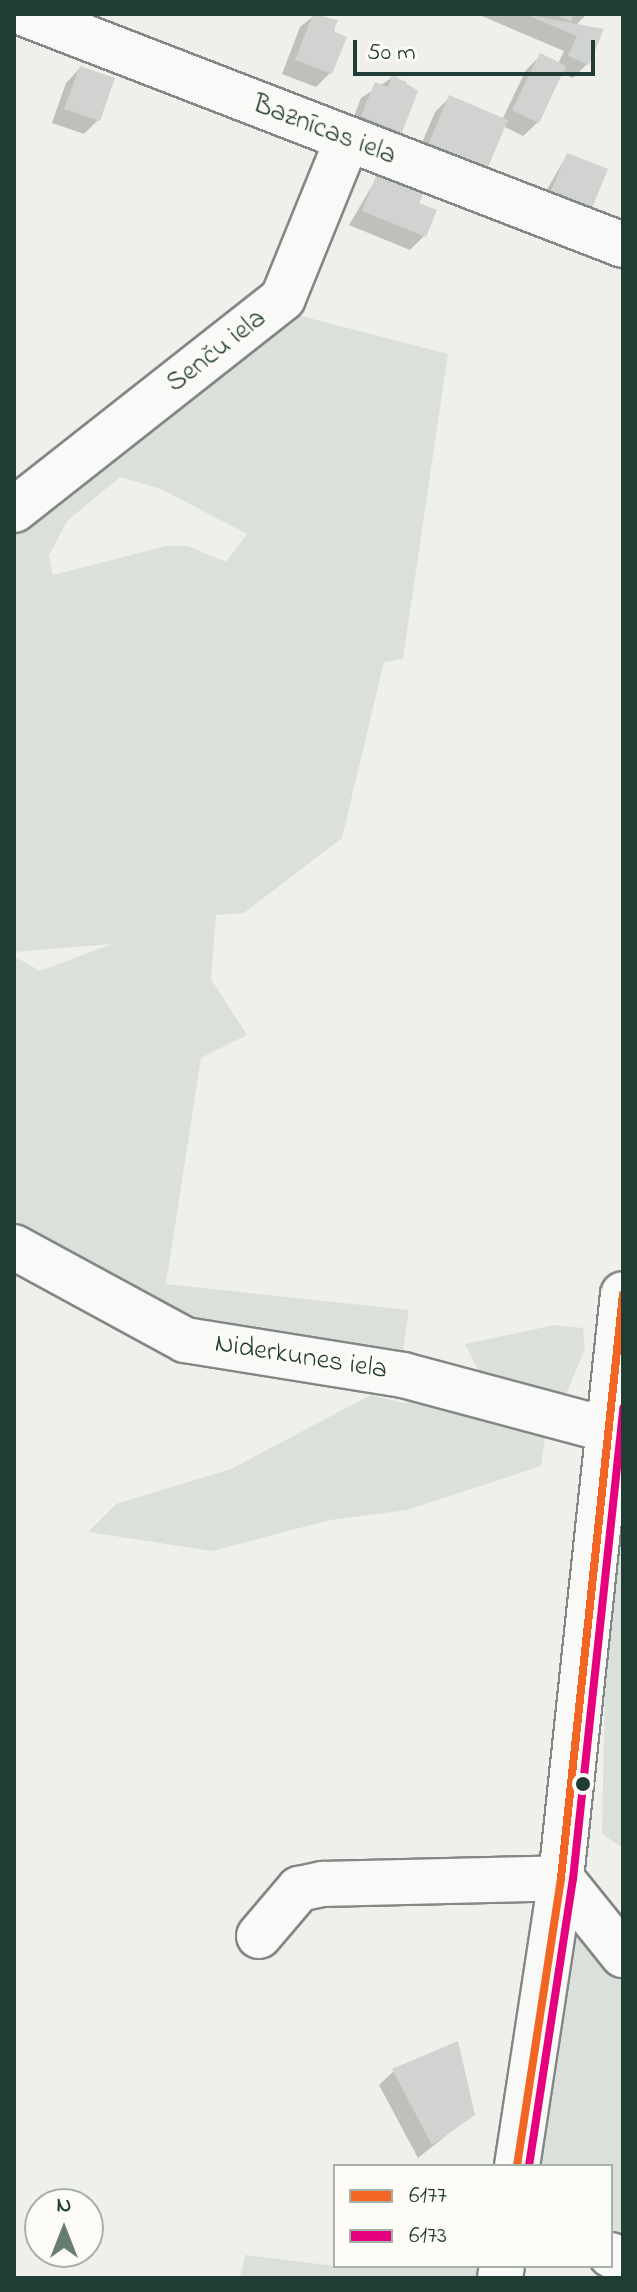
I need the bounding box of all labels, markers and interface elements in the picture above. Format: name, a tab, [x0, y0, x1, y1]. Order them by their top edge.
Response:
scale bar	[357, 24, 599, 74]
text: 50 m	[367, 36, 416, 71]
street label: Baznīcas iela	[248, 88, 400, 174]
street label: Senču iela	[161, 303, 273, 401]
street label: Niderkunes iela	[212, 1328, 390, 1388]
unlabelled marker	[575, 1776, 591, 1792]
legend	[333, 2164, 613, 2268]
text: 6177	[409, 2179, 447, 2214]
north arrow	[24, 2188, 104, 2268]
text: N	[57, 2190, 71, 2222]
text: 6173	[409, 2219, 447, 2254]

